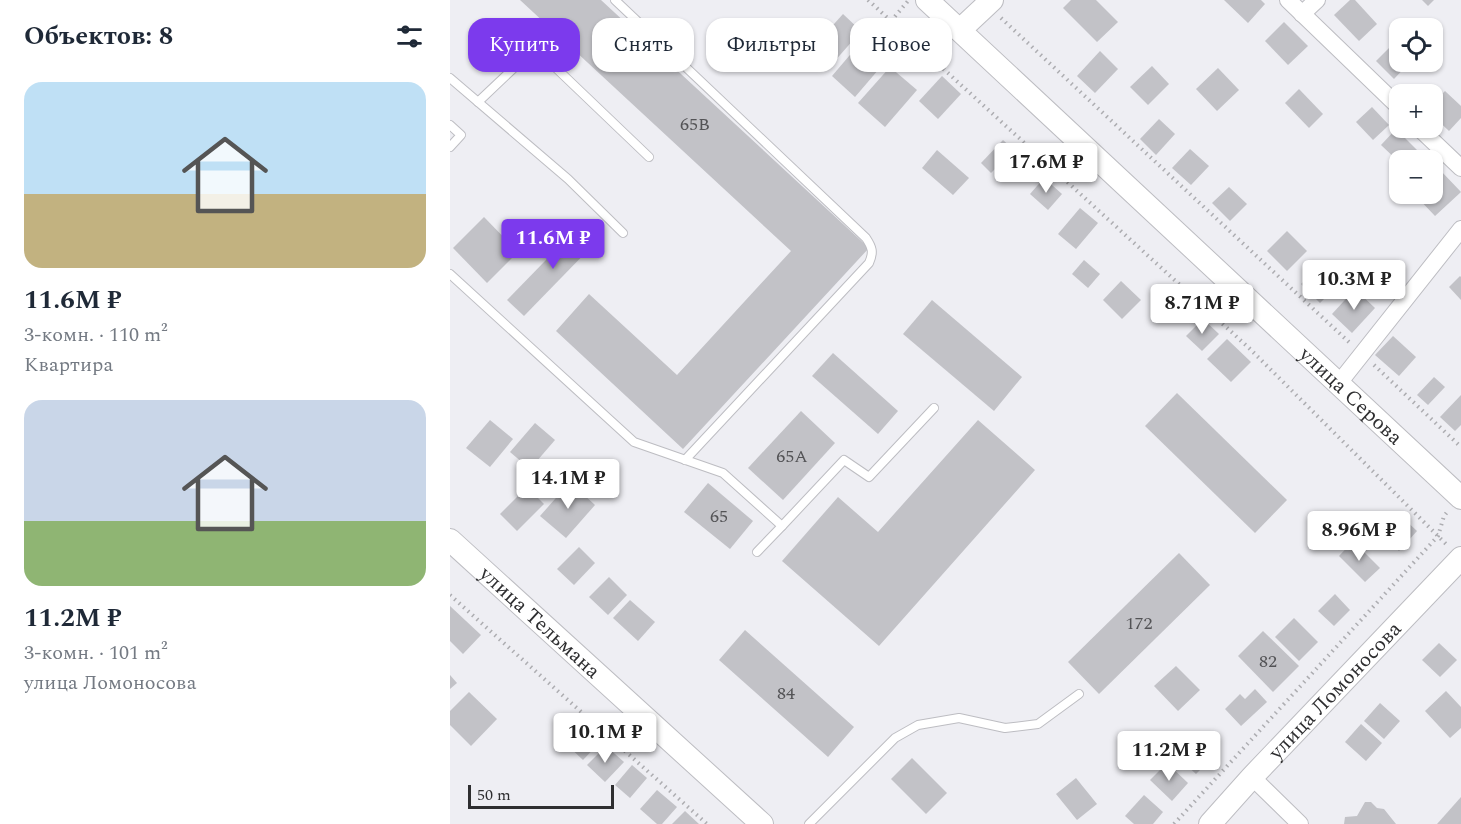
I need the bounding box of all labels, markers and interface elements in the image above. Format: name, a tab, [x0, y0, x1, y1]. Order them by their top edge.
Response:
text: Объектов: 8	[24, 16, 173, 56]
chip: Купить	[468, 18, 580, 72]
chip: Снять	[592, 18, 694, 72]
chip: Фильтры	[706, 18, 838, 72]
chip: Новое	[850, 18, 952, 72]
map controls	[1389, 18, 1443, 204]
button: locate	[1389, 18, 1443, 72]
icon: filters	[393, 20, 426, 53]
button: +	[1389, 84, 1443, 138]
house number: 65В	[680, 111, 710, 138]
icon: home	[171, 121, 279, 229]
pin: 17.6M ₽	[991, 143, 1101, 194]
text: 17.6M ₽	[1008, 147, 1084, 177]
button: −	[1389, 150, 1443, 204]
pin: 11.6M ₽	[498, 219, 608, 270]
text: 11.6M ₽	[515, 223, 591, 253]
pin: 10.3M ₽	[1299, 260, 1409, 311]
text: 10.3M ₽	[1316, 264, 1392, 294]
text: 11.6M ₽	[24, 280, 122, 320]
pin: 8.71M ₽	[1147, 284, 1257, 335]
text: 8.71M ₽	[1164, 288, 1240, 318]
text: 3-комн. · 110 m²	[24, 320, 168, 350]
street label: улица Серова	[1291, 339, 1410, 454]
text: Квартира	[24, 350, 113, 380]
icon: home	[171, 439, 279, 547]
house number: 65А	[776, 443, 808, 470]
pin: 14.1M ₽	[513, 459, 623, 510]
text: 14.1M ₽	[530, 463, 606, 493]
house number: 65	[710, 503, 728, 530]
pin: 8.96M ₽	[1304, 511, 1414, 562]
text: 8.96M ₽	[1321, 515, 1397, 545]
street label: улица Тельмана	[471, 558, 608, 687]
text: 11.2M ₽	[24, 598, 122, 638]
house number: 172	[1126, 610, 1153, 637]
street label: улица Ломоносова	[1261, 614, 1410, 768]
text: 3-комн. · 101 m²	[24, 638, 168, 668]
house number: 82	[1259, 648, 1277, 675]
text: улица Ломоносова	[24, 668, 197, 698]
house number: 84	[777, 680, 795, 707]
pin: 10.1M ₽	[550, 713, 660, 764]
text: 10.1M ₽	[567, 717, 643, 747]
pin: 11.2M ₽	[1114, 731, 1224, 782]
text: 11.2M ₽	[1131, 735, 1207, 765]
scale bar	[468, 782, 614, 810]
text: 50 m	[477, 783, 511, 807]

